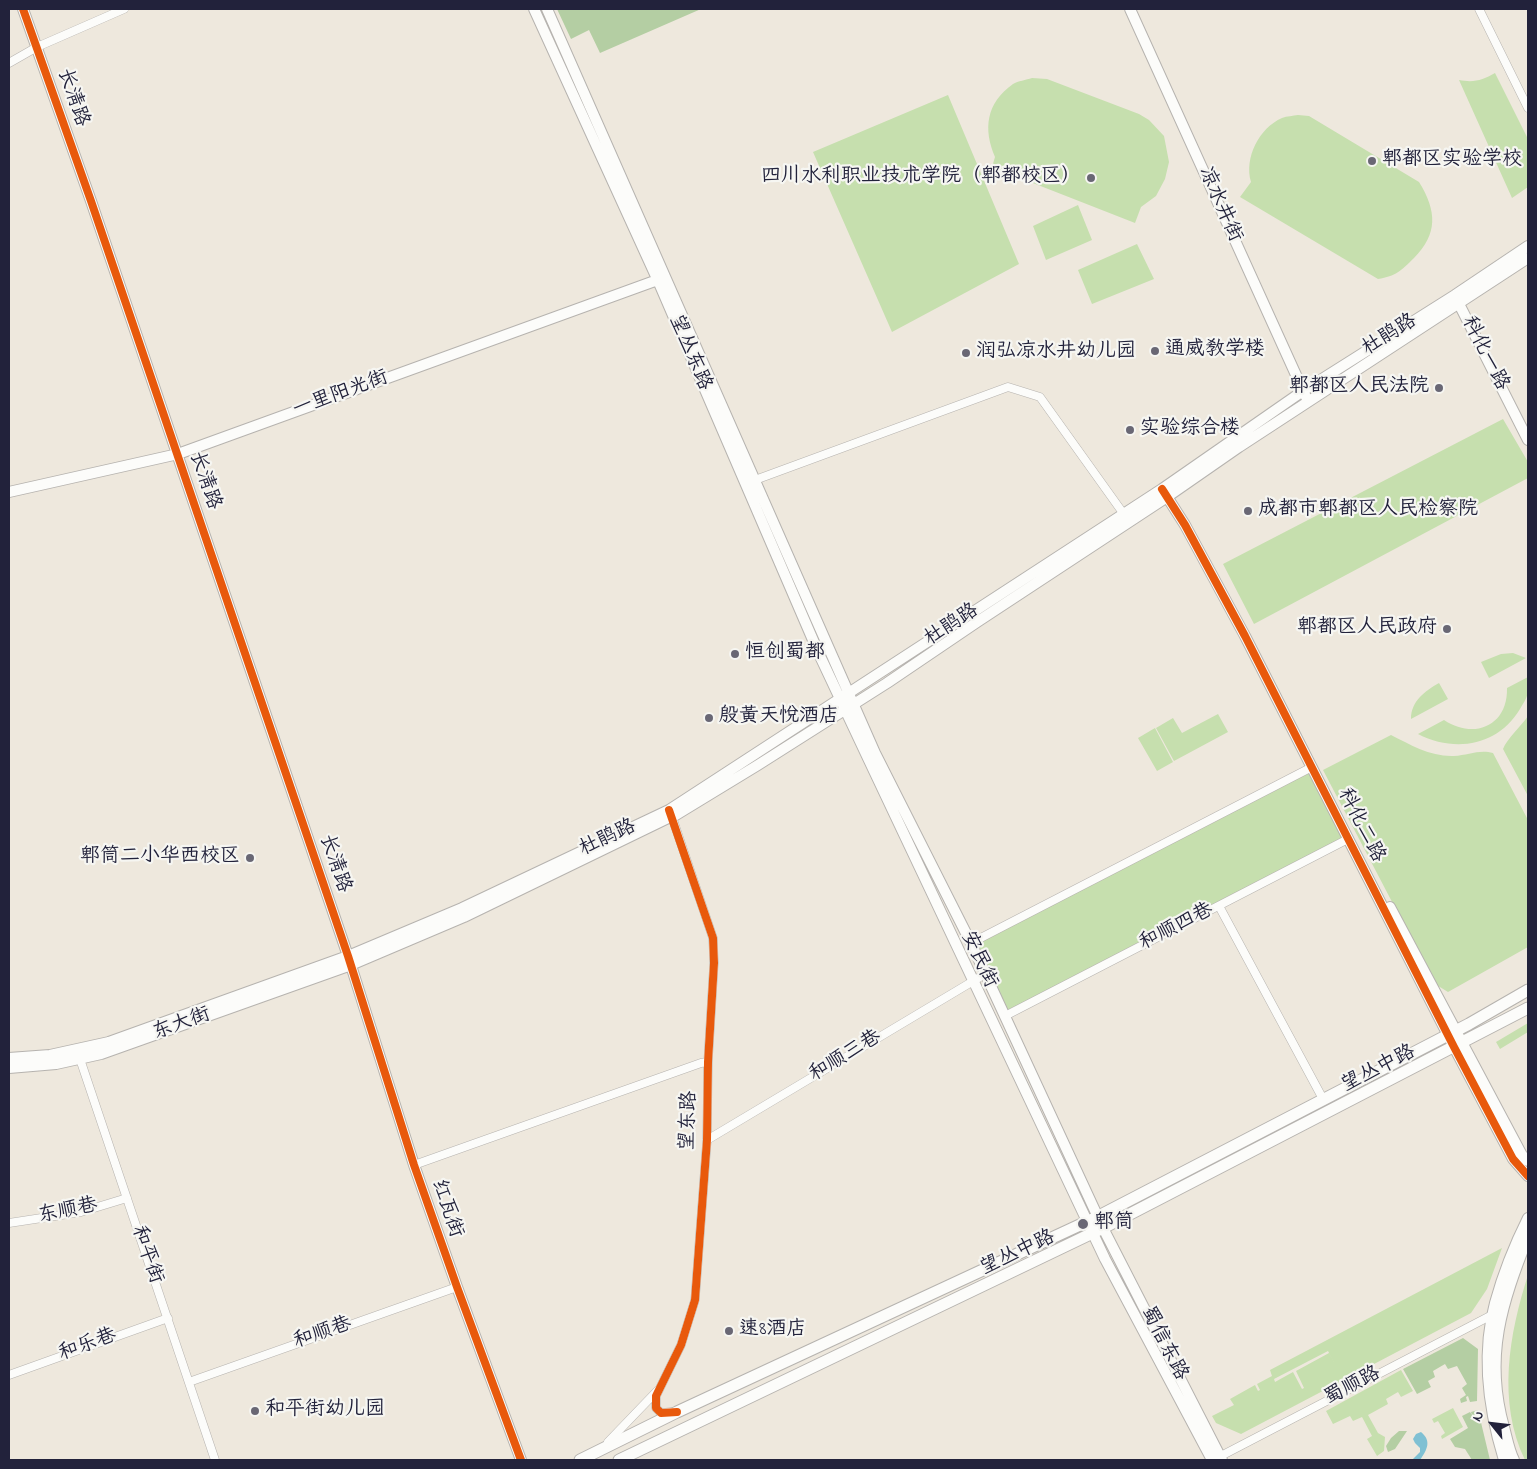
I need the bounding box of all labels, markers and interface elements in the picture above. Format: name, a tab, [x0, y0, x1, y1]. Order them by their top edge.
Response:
street label: 长清路	[51, 66, 93, 130]
place label: 郫都区实验学校	[1382, 149, 1522, 173]
marker: 郫都区实验学校	[1366, 155, 1378, 167]
street label: 凉水井街	[1192, 164, 1246, 246]
place label: 四川水利职业技术学院（郫都校区）	[761, 166, 1081, 190]
marker: 四川水利职业技术学院（郫都校区）	[1085, 172, 1097, 184]
street label: 杜鹃路	[1358, 310, 1422, 362]
street label: 望丛东路	[662, 311, 716, 395]
street label: 科化一路	[1455, 313, 1513, 395]
place label: 通威教学楼	[1165, 339, 1265, 363]
place label: 润弘凉水井幼儿园	[976, 341, 1136, 365]
marker: 通威教学楼	[1149, 345, 1161, 357]
marker: 润弘凉水井幼儿园	[960, 347, 972, 359]
street label: 一里阳光街	[290, 367, 392, 423]
place label: 郫都区人民法院	[1289, 376, 1429, 400]
marker: 郫都区人民法院	[1433, 382, 1445, 394]
place label: 实验综合楼	[1140, 418, 1240, 442]
marker: 实验综合楼	[1124, 424, 1136, 436]
street label: 长清路	[183, 449, 225, 513]
place label: 成都市郫都区人民检察院	[1258, 499, 1478, 523]
marker: 成都市郫都区人民检察院	[1242, 505, 1254, 517]
street label: 杜鹃路	[920, 600, 984, 652]
place label: 郫都区人民政府	[1297, 617, 1437, 641]
marker: 郫都区人民政府	[1441, 623, 1453, 635]
place label: 恒创蜀都	[745, 642, 825, 666]
marker: 恒创蜀都	[729, 648, 741, 660]
place label: 殷黄天悦酒店	[719, 706, 839, 730]
marker: 殷黄天悦酒店	[703, 712, 715, 724]
street label: 科化二路	[1331, 785, 1389, 867]
street label: 杜鹃路	[576, 815, 640, 863]
street label: 长清路	[313, 832, 355, 896]
place label: 郫筒二小华西校区	[80, 846, 240, 870]
marker: 郫筒二小华西校区	[244, 852, 256, 864]
street label: 和顺四巷	[1136, 899, 1218, 957]
street label: 安民街	[954, 928, 1002, 992]
street label: 东大街	[150, 1003, 214, 1047]
street label: 和顺三巷	[806, 1026, 886, 1088]
street label: 望丛中路	[1338, 1041, 1420, 1099]
street label: 望东路	[677, 1091, 703, 1151]
street label: 红瓦街	[425, 1177, 467, 1241]
street label: 东顺巷	[36, 1194, 100, 1230]
place label: 郫筒	[1094, 1212, 1134, 1236]
marker: 郫筒	[1076, 1217, 1090, 1231]
street label: 和平街	[125, 1223, 167, 1287]
street label: 望丛中路	[977, 1226, 1059, 1282]
street label: 蜀信东路	[1134, 1303, 1192, 1385]
street label: 和顺巷	[291, 1313, 355, 1355]
place label: 速8酒店	[739, 1319, 806, 1343]
street label: 和乐巷	[56, 1324, 120, 1368]
marker: 速8酒店	[723, 1325, 735, 1337]
street label: 蜀顺路	[1321, 1362, 1385, 1412]
place label: 和平街幼儿园	[265, 1399, 385, 1423]
north arrow	[1467, 1399, 1517, 1449]
marker: 和平街幼儿园	[249, 1405, 261, 1417]
text: N	[1467, 1407, 1490, 1426]

